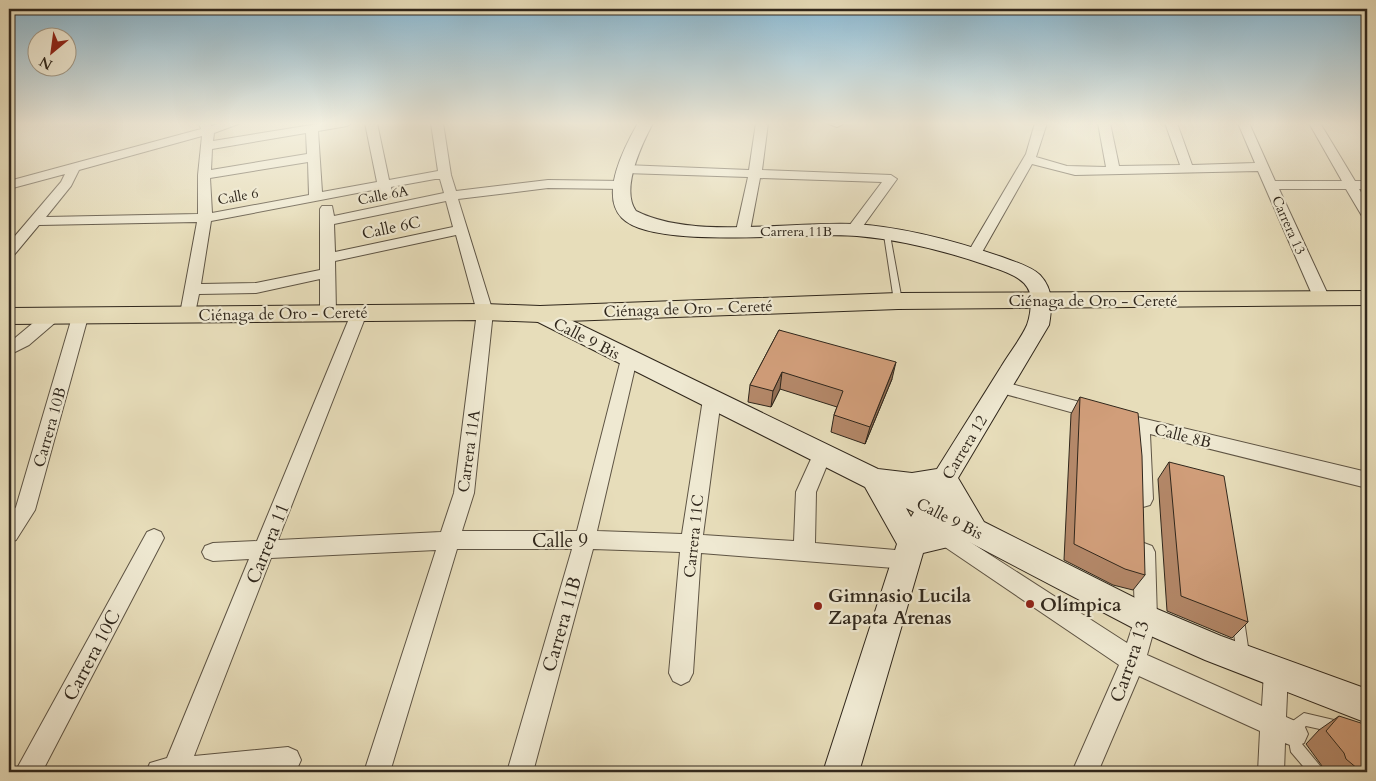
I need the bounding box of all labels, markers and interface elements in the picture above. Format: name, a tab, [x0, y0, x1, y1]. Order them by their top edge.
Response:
north arrow	[28, 28, 78, 78]
text: N	[36, 52, 56, 74]
street label: Calle 6A	[356, 181, 410, 210]
street label: Calle 6	[216, 184, 260, 209]
street label: Carrera 13	[1267, 193, 1310, 258]
street label: Calle 6C	[360, 211, 422, 245]
street label: Carrera 11B	[760, 222, 832, 241]
street label: Ciénaga de Oro - Cereté	[1008, 290, 1178, 312]
street label: Ciénaga de Oro - Cereté	[603, 295, 773, 323]
street label: Ciénaga de Oro - Cereté	[198, 302, 368, 326]
street label: Calle 9 Bis	[549, 313, 624, 365]
street label: Carrera 10B	[28, 385, 72, 470]
street label: Carrera 11A	[452, 408, 486, 494]
street label: Carrera 12	[937, 411, 993, 484]
street label: Calle 8B	[1152, 418, 1214, 454]
street label: Carrera 11C	[679, 493, 709, 579]
street label: Calle 9 Bis	[912, 493, 987, 545]
street label: Carrera 11	[240, 499, 296, 588]
street label: Calle 9	[532, 528, 588, 554]
street label: Carrera 11B	[536, 574, 588, 675]
place label: Gimnasio Lucila Zapata Arenas	[828, 583, 972, 631]
place label: Olímpica	[1040, 592, 1122, 618]
marker: Olímpica	[1024, 598, 1036, 610]
marker: Gimnasio Lucila Zapata Arenas	[812, 600, 824, 612]
street label: Carrera 10C	[57, 605, 127, 705]
street label: Carrera 13	[1104, 617, 1156, 706]

